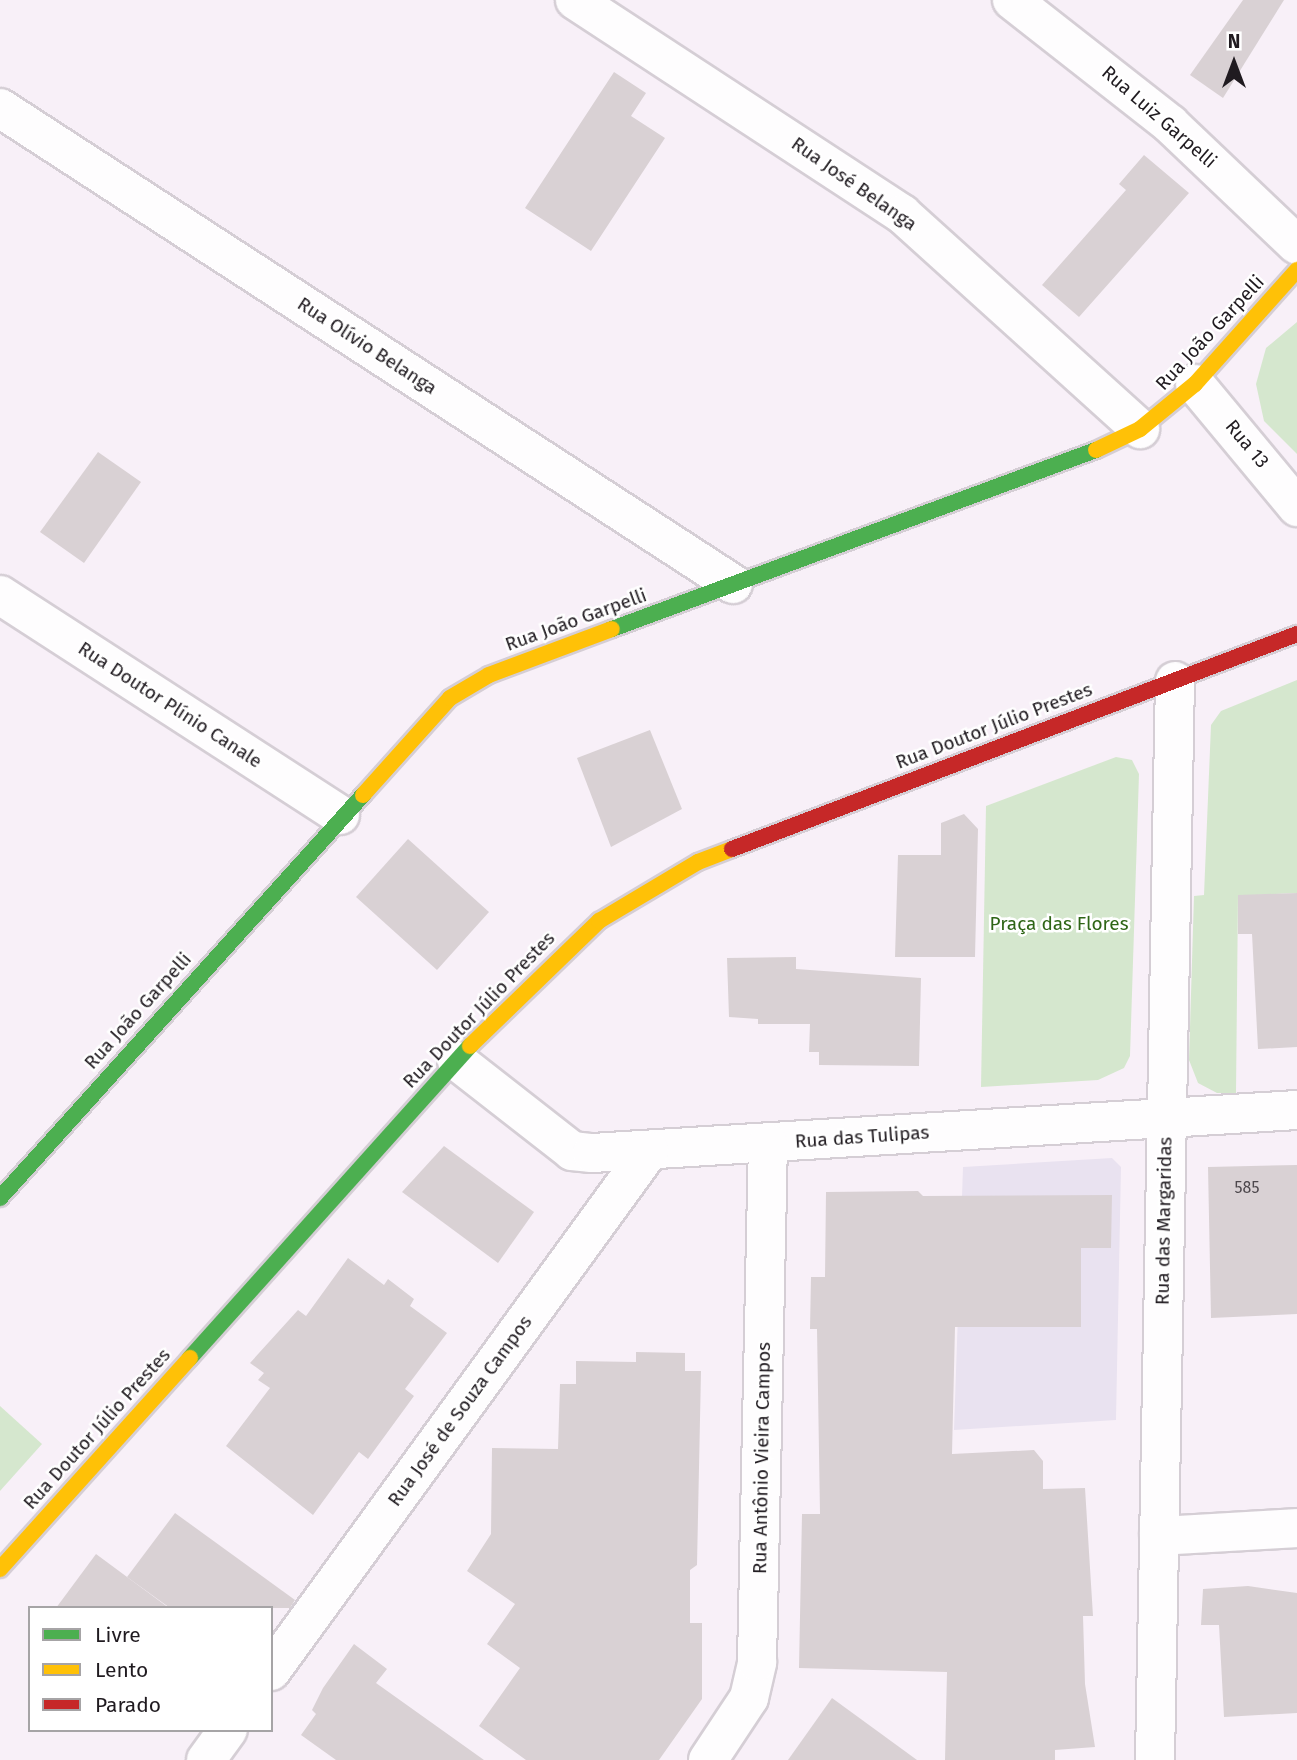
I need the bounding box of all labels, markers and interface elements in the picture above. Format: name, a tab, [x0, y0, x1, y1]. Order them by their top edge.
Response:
north arrow	[1199, 28, 1269, 98]
text: N	[1228, 30, 1240, 53]
street label: Rua Luiz Garpelli	[1097, 61, 1221, 173]
street label: Rua José Belanga	[787, 132, 921, 236]
street label: Rua João Garpelli	[1151, 271, 1269, 395]
street label: Rua Olívio Belanga	[293, 292, 441, 400]
street label: Rua 13	[1220, 415, 1274, 473]
street label: Rua João Garpelli	[502, 584, 650, 656]
street label: Rua Doutor Plínio Canale	[74, 637, 266, 773]
street label: Rua Doutor Júlio Prestes	[892, 678, 1096, 774]
park label: Praça das Flores	[989, 913, 1129, 935]
street label: Rua Doutor Júlio Prestes	[398, 927, 560, 1093]
street label: Rua João Garpelli	[80, 948, 196, 1074]
street label: Rua das Tulipas	[794, 1121, 930, 1153]
street label: Rua das Margaridas	[1151, 1137, 1177, 1305]
house number: 585	[1235, 1178, 1259, 1198]
street label: Rua José de Souza Campos	[383, 1311, 537, 1511]
street label: Rua Antônio Vieira Campos	[749, 1342, 775, 1574]
street label: Rua Doutor Júlio Prestes	[19, 1344, 175, 1514]
legend	[28, 1606, 273, 1732]
text: Livre	[95, 1622, 141, 1648]
text: Lento	[95, 1657, 148, 1683]
text: Parado	[95, 1692, 161, 1718]

